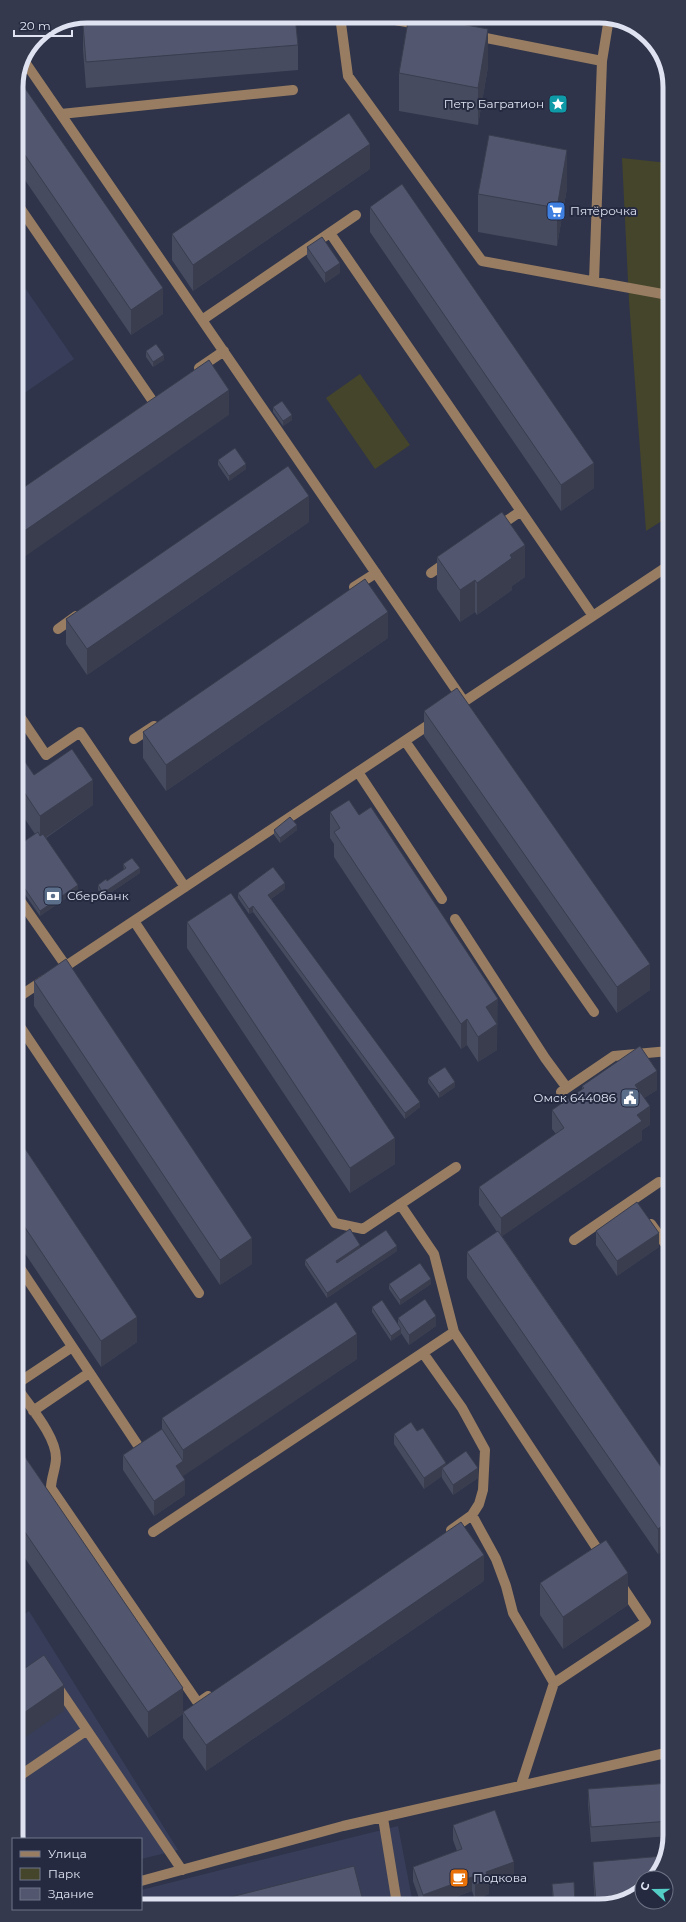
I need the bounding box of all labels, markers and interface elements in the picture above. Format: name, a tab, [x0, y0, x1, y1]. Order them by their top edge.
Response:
scale bar	[14, 12, 72, 38]
text: 20 m	[20, 18, 51, 33]
place icon: Петр Багратион	[547, 93, 569, 115]
place label: Петр Багратион	[444, 96, 544, 111]
supermarket icon: Пятёрочка	[545, 200, 567, 222]
place label: Пятёрочка	[570, 203, 637, 218]
bank icon: Сбербанк	[42, 885, 64, 907]
place label: Сбербанк	[67, 888, 129, 903]
public building icon: Омск 644086	[619, 1087, 641, 1109]
place label: Омск 644086	[533, 1090, 616, 1105]
legend	[12, 1838, 142, 1910]
text: Улица	[48, 1846, 87, 1861]
text: Парк	[48, 1866, 80, 1881]
cafe icon: Подкова	[448, 1867, 470, 1889]
place label: Подкова	[473, 1870, 527, 1885]
north arrow	[634, 1870, 674, 1910]
text: С	[637, 1880, 653, 1893]
text: Здание	[48, 1886, 94, 1901]

